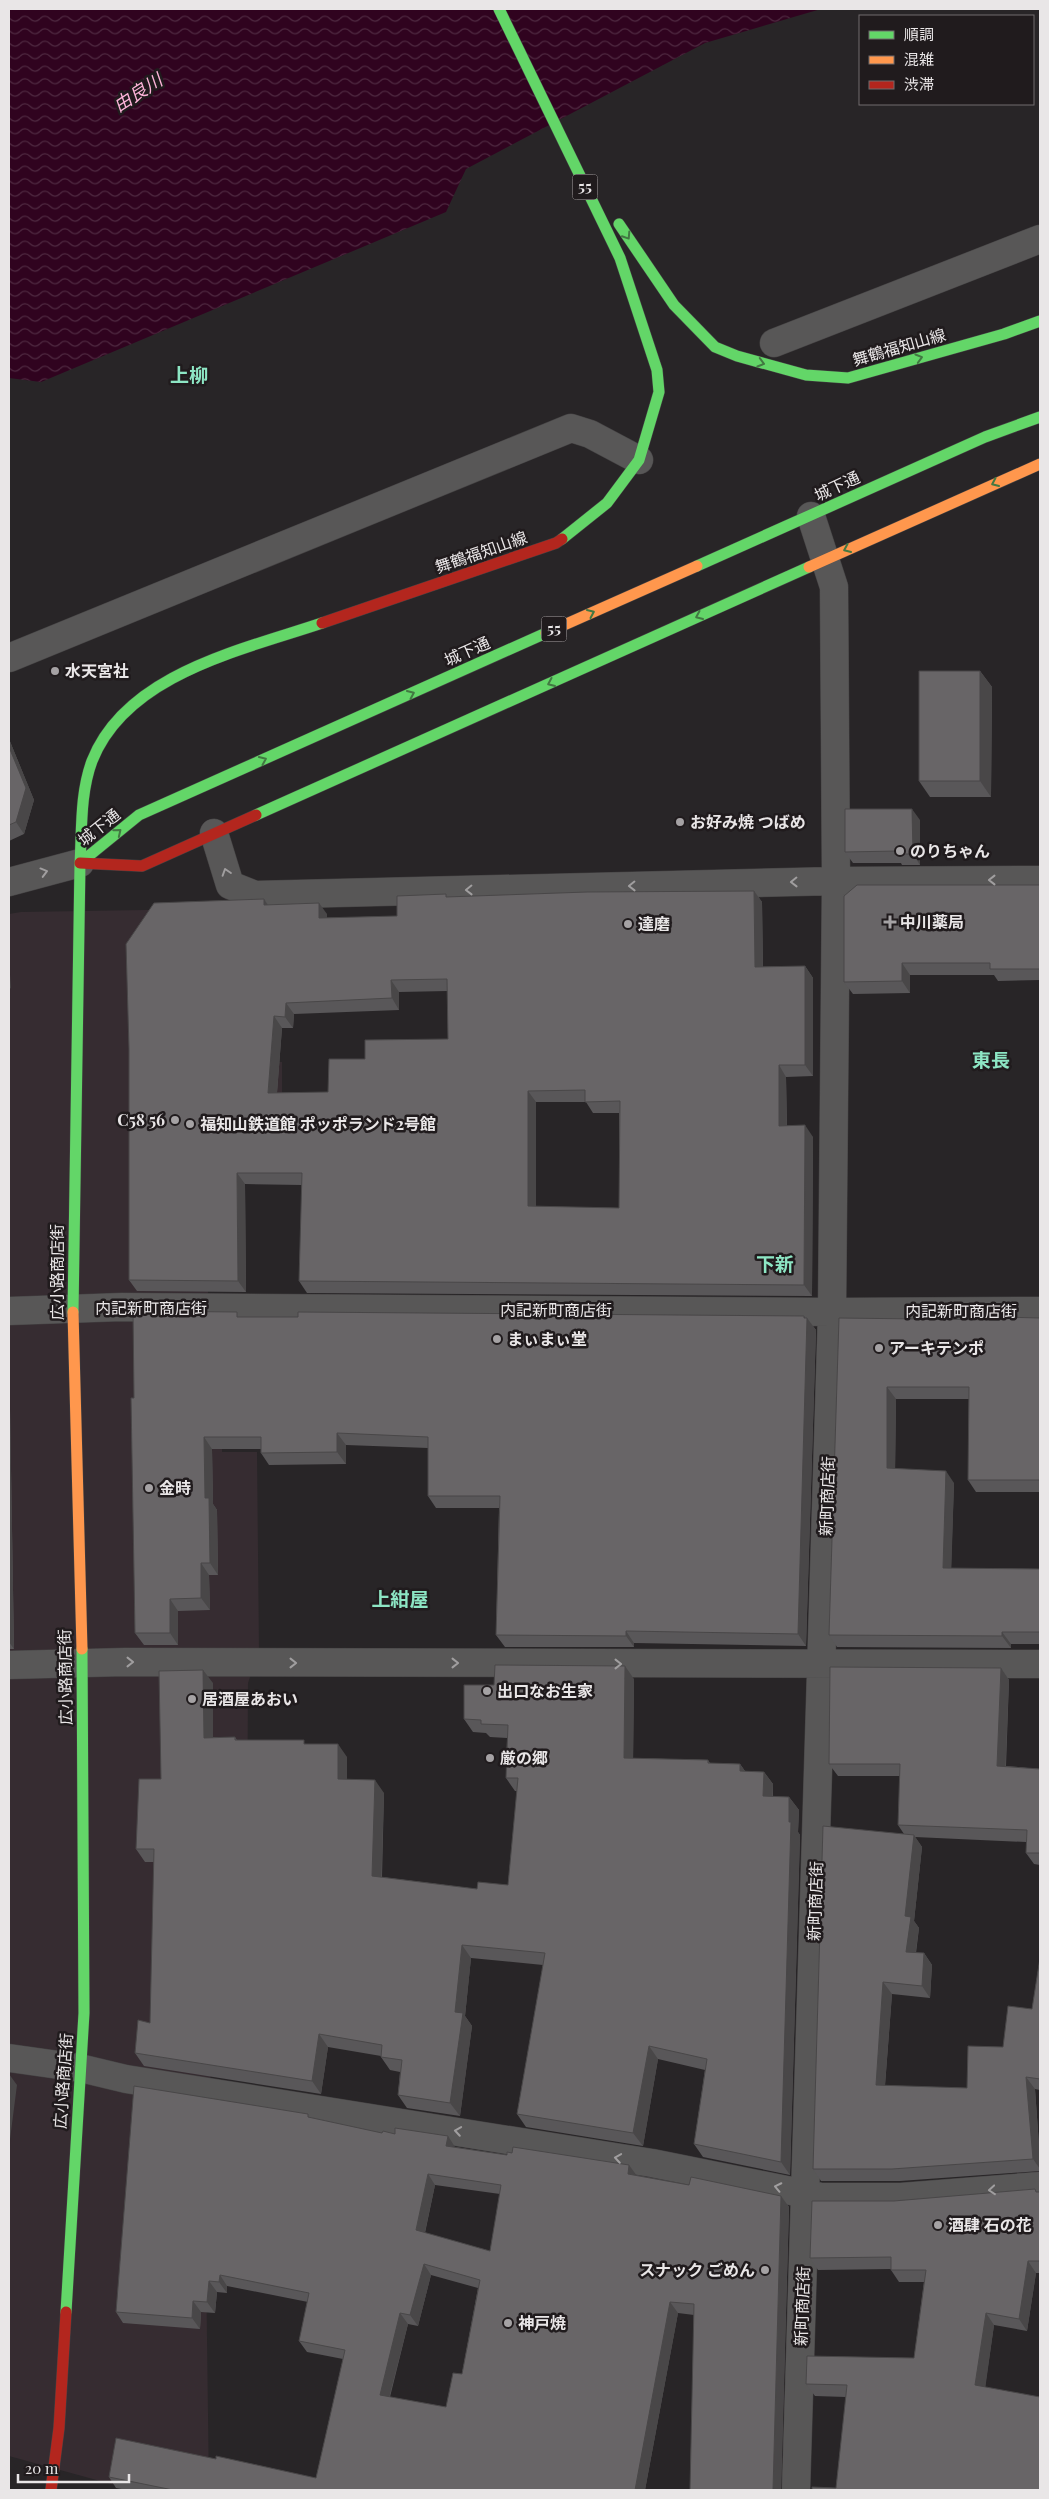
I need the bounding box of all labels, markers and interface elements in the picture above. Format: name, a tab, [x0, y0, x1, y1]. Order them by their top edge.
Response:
legend	[859, 15, 1034, 105]
text: 順調	[904, 24, 934, 44]
text: 混雑	[904, 49, 934, 69]
water label: 由良川	[108, 66, 168, 117]
text: 渋滞	[904, 74, 934, 94]
road number: 55	[572, 174, 598, 200]
one-way arrow	[621, 230, 630, 240]
street label: 舞鶴福知山線	[850, 323, 948, 370]
one-way arrow	[914, 354, 922, 364]
one-way arrow	[756, 357, 765, 367]
district label: 上柳	[170, 361, 208, 387]
street label: 城下通	[811, 466, 863, 505]
one-way arrow	[991, 477, 1000, 488]
street label: 舞鶴福知山線	[432, 526, 530, 577]
one-way arrow	[843, 543, 852, 554]
one-way arrow	[586, 608, 595, 619]
one-way arrow	[695, 610, 704, 621]
road number: 55	[542, 616, 566, 642]
street label: 城下通	[441, 631, 493, 670]
place label: 水天宮社	[65, 660, 129, 681]
marker: 水天宮社	[49, 665, 61, 677]
one-way arrow	[547, 677, 556, 687]
one-way arrow	[406, 690, 415, 701]
one-way arrow	[258, 756, 267, 767]
street label: 城下通	[73, 803, 124, 850]
place label: お好み焼 つばめ	[690, 811, 806, 832]
marker: お好み焼 つばめ	[674, 816, 686, 828]
one-way arrow	[112, 830, 121, 838]
place label: のりちゃん	[910, 840, 990, 861]
marker: のりちゃん	[894, 845, 906, 857]
one-way arrow	[40, 867, 49, 878]
one-way arrow	[222, 868, 232, 877]
one-way arrow	[987, 875, 995, 885]
one-way arrow	[790, 877, 798, 887]
one-way arrow	[627, 881, 635, 891]
one-way arrow	[465, 885, 472, 895]
place label: 中川薬局	[900, 911, 964, 932]
place label: 達磨	[638, 913, 670, 934]
marker: 中川薬局	[884, 916, 896, 928]
marker: 達磨	[622, 918, 634, 930]
district label: 東長	[972, 1046, 1010, 1072]
place label: C58 56	[117, 1109, 165, 1130]
place label: 福知山鉄道館 ポッポランド2号館	[200, 1113, 436, 1134]
marker: C58 56	[169, 1114, 181, 1126]
marker: 福知山鉄道館 ポッポランド2号館	[184, 1118, 196, 1130]
street label: 広小路商店街	[46, 1224, 67, 1320]
district label: 下新	[756, 1250, 794, 1276]
street label: 内記新町商店街	[95, 1297, 207, 1318]
street label: 内記新町商店街	[500, 1299, 612, 1320]
street label: 内記新町商店街	[905, 1300, 1017, 1321]
place label: まぃまぃ堂	[507, 1328, 587, 1349]
marker: まぃまぃ堂	[491, 1333, 503, 1345]
place label: アーキテンポ	[889, 1337, 984, 1358]
marker: アーキテンポ	[873, 1342, 885, 1354]
street label: 新町商店街	[815, 1456, 838, 1536]
place label: 金時	[159, 1477, 191, 1498]
marker: 金時	[143, 1482, 155, 1494]
district label: 上紺屋	[371, 1585, 429, 1611]
street label: 広小路商店街	[53, 1629, 76, 1725]
one-way arrow	[127, 1657, 135, 1667]
one-way arrow	[290, 1658, 297, 1668]
one-way arrow	[452, 1658, 460, 1668]
one-way arrow	[614, 1659, 622, 1669]
place label: 出口なお生家	[497, 1680, 593, 1701]
marker: 出口なお生家	[481, 1685, 493, 1697]
place label: 居酒屋あおい	[202, 1688, 298, 1709]
marker: 居酒屋あおい	[186, 1693, 198, 1705]
place label: 厳の郷	[500, 1747, 548, 1768]
marker: 厳の郷	[484, 1752, 496, 1764]
street label: 新町商店街	[803, 1861, 826, 1941]
street label: 広小路商店街	[49, 2032, 76, 2130]
one-way arrow	[453, 2127, 462, 2137]
one-way arrow	[614, 2153, 622, 2164]
one-way arrow	[774, 2183, 782, 2193]
one-way arrow	[987, 2184, 995, 2195]
place label: 酒肆 石の花	[948, 2214, 1032, 2235]
marker: 酒肆 石の花	[932, 2219, 944, 2231]
place label: スナック ごめん	[639, 2259, 755, 2280]
marker: スナック ごめん	[759, 2264, 771, 2276]
street label: 新町商店街	[790, 2266, 813, 2346]
place label: 神戸焼	[518, 2312, 566, 2333]
marker: 神戸焼	[502, 2317, 514, 2329]
scale bar	[18, 2452, 129, 2484]
text: 20 m	[25, 2458, 59, 2478]

